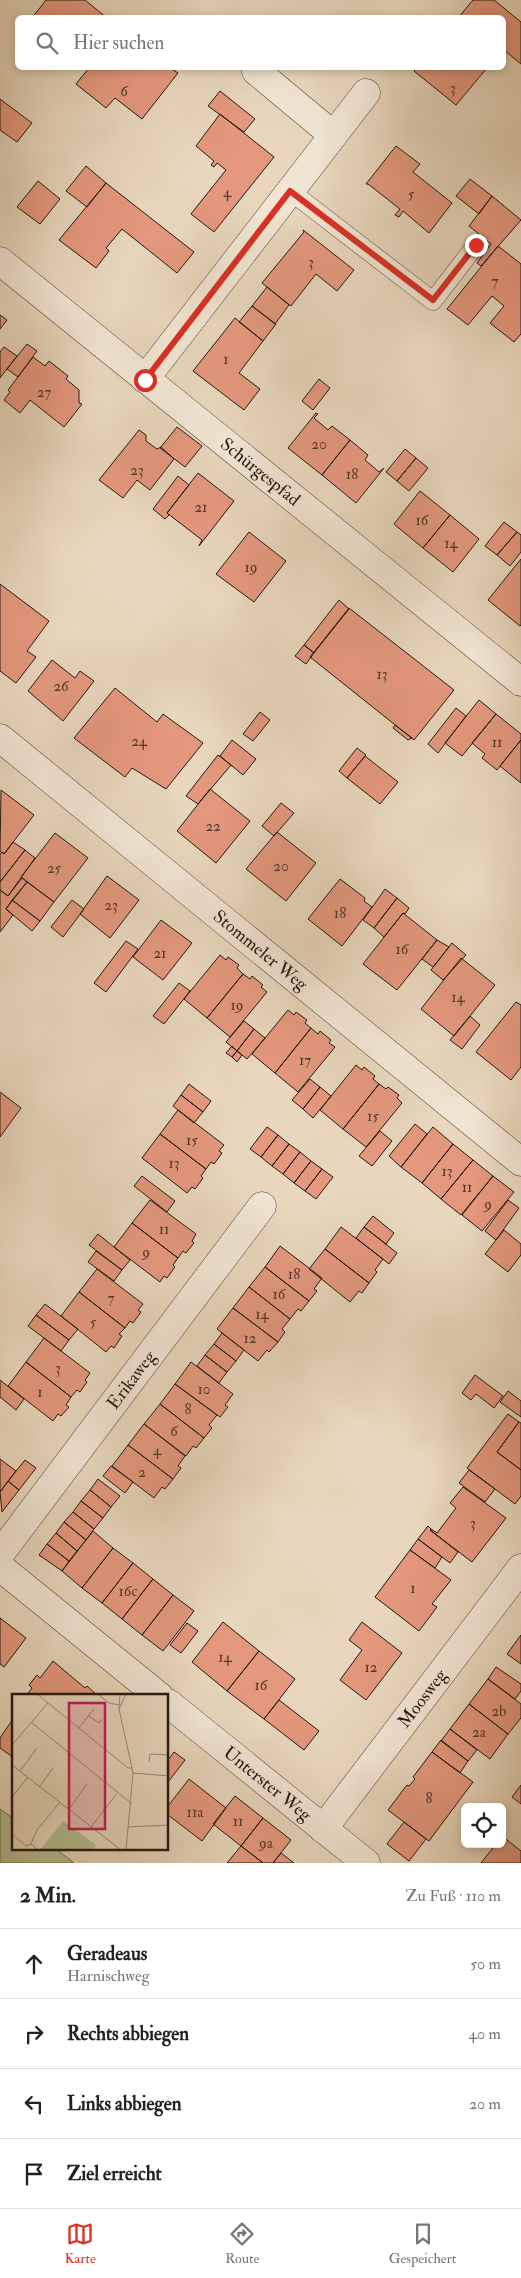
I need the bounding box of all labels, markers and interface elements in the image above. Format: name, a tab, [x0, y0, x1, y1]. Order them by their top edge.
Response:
search box	[15, 15, 506, 70]
icon: search	[33, 29, 61, 57]
text: Hier suchen	[73, 31, 164, 55]
house number: 3	[450, 79, 456, 98]
house number: 6	[120, 82, 129, 101]
house number: 4	[223, 183, 232, 202]
house number: 5	[408, 185, 415, 204]
route end	[465, 234, 488, 257]
house number: 3	[308, 253, 314, 272]
house number: 7	[492, 272, 499, 291]
house number: 1	[223, 350, 229, 369]
route start	[134, 369, 157, 392]
house number: 27	[37, 383, 51, 402]
street label: Schürgespfad	[216, 433, 305, 511]
house number: 20	[311, 435, 327, 454]
house number: 23	[130, 461, 144, 480]
house number: 18	[346, 465, 358, 484]
house number: 21	[195, 498, 207, 517]
house number: 16	[416, 511, 430, 530]
house number: 14	[444, 534, 459, 553]
house number: 19	[245, 558, 257, 577]
house number: 13	[376, 665, 388, 684]
house number: 26	[53, 677, 70, 696]
house number: 24	[131, 732, 148, 751]
house number: 11	[492, 733, 502, 752]
house number: 22	[205, 817, 221, 836]
house number: 20	[273, 857, 289, 876]
house number: 25	[47, 859, 61, 878]
house number: 23	[104, 896, 118, 915]
house number: 18	[334, 904, 346, 923]
street label: Stommeler Weg	[208, 905, 313, 997]
house number: 16	[396, 940, 410, 959]
house number: 21	[154, 944, 166, 963]
house number: 14	[451, 988, 466, 1007]
house number: 19	[231, 996, 243, 1015]
house number: 17	[299, 1051, 311, 1070]
house number: 15	[367, 1107, 379, 1126]
house number: 15	[186, 1131, 198, 1150]
house number: 13	[168, 1154, 180, 1173]
house number: 13	[441, 1162, 453, 1181]
house number: 11	[462, 1178, 472, 1197]
house number: 9	[483, 1195, 492, 1214]
house number: 11	[159, 1220, 169, 1239]
house number: 9	[141, 1243, 150, 1262]
house number: 18	[288, 1265, 300, 1284]
house number: 16	[273, 1285, 287, 1304]
house number: 7	[108, 1289, 115, 1308]
house number: 14	[255, 1305, 270, 1324]
house number: 5	[90, 1313, 97, 1332]
house number: 12	[244, 1329, 257, 1348]
street label: Erikaweg	[102, 1345, 162, 1414]
house number: 3	[55, 1359, 61, 1378]
house number: 10	[198, 1380, 210, 1399]
house number: 1	[37, 1383, 43, 1402]
house number: 8	[184, 1400, 192, 1419]
house number: 6	[170, 1422, 179, 1441]
house number: 4	[153, 1441, 162, 1460]
house number: 2	[138, 1463, 146, 1482]
house number: 3	[470, 1514, 476, 1533]
house number: 1	[410, 1579, 416, 1598]
house number: 16c	[119, 1582, 137, 1601]
house number: 14	[218, 1648, 233, 1667]
house number: 12	[365, 1658, 378, 1677]
street label: Moosweg	[393, 1664, 453, 1733]
house number: 16	[255, 1676, 269, 1695]
inset map	[12, 1694, 169, 1850]
house number: 2b	[492, 1702, 506, 1721]
house number: 2a	[472, 1723, 487, 1742]
street label: Unterster Weg	[218, 1741, 317, 1827]
house number: 8	[425, 1789, 433, 1808]
house number: 11a	[187, 1803, 204, 1822]
map controls	[461, 1803, 506, 1848]
button: locate	[461, 1803, 506, 1848]
house number: 11	[233, 1812, 243, 1831]
house number: 9a	[258, 1834, 274, 1853]
text: 2 Min.	[20, 1882, 76, 1909]
text: Zu Fuß · 110 m	[406, 1886, 501, 1906]
text: Geradeaus	[67, 1942, 147, 1966]
icon: ahead	[20, 1950, 48, 1978]
text: 50 m	[470, 1954, 501, 1974]
text: Harnischweg	[67, 1966, 150, 1986]
icon: right	[20, 2020, 48, 2048]
text: Rechts abbiegen	[67, 2022, 189, 2046]
text: 40 m	[468, 2024, 501, 2044]
icon: left	[20, 2090, 48, 2118]
text: Links abbiegen	[67, 2092, 181, 2116]
text: 20 m	[469, 2094, 501, 2114]
icon: arrive	[20, 2160, 48, 2188]
text: Ziel erreicht	[67, 2162, 162, 2186]
tab: Karte	[65, 2220, 96, 2267]
tab: Route	[225, 2220, 259, 2267]
tab: Gespeichert	[389, 2220, 456, 2267]

